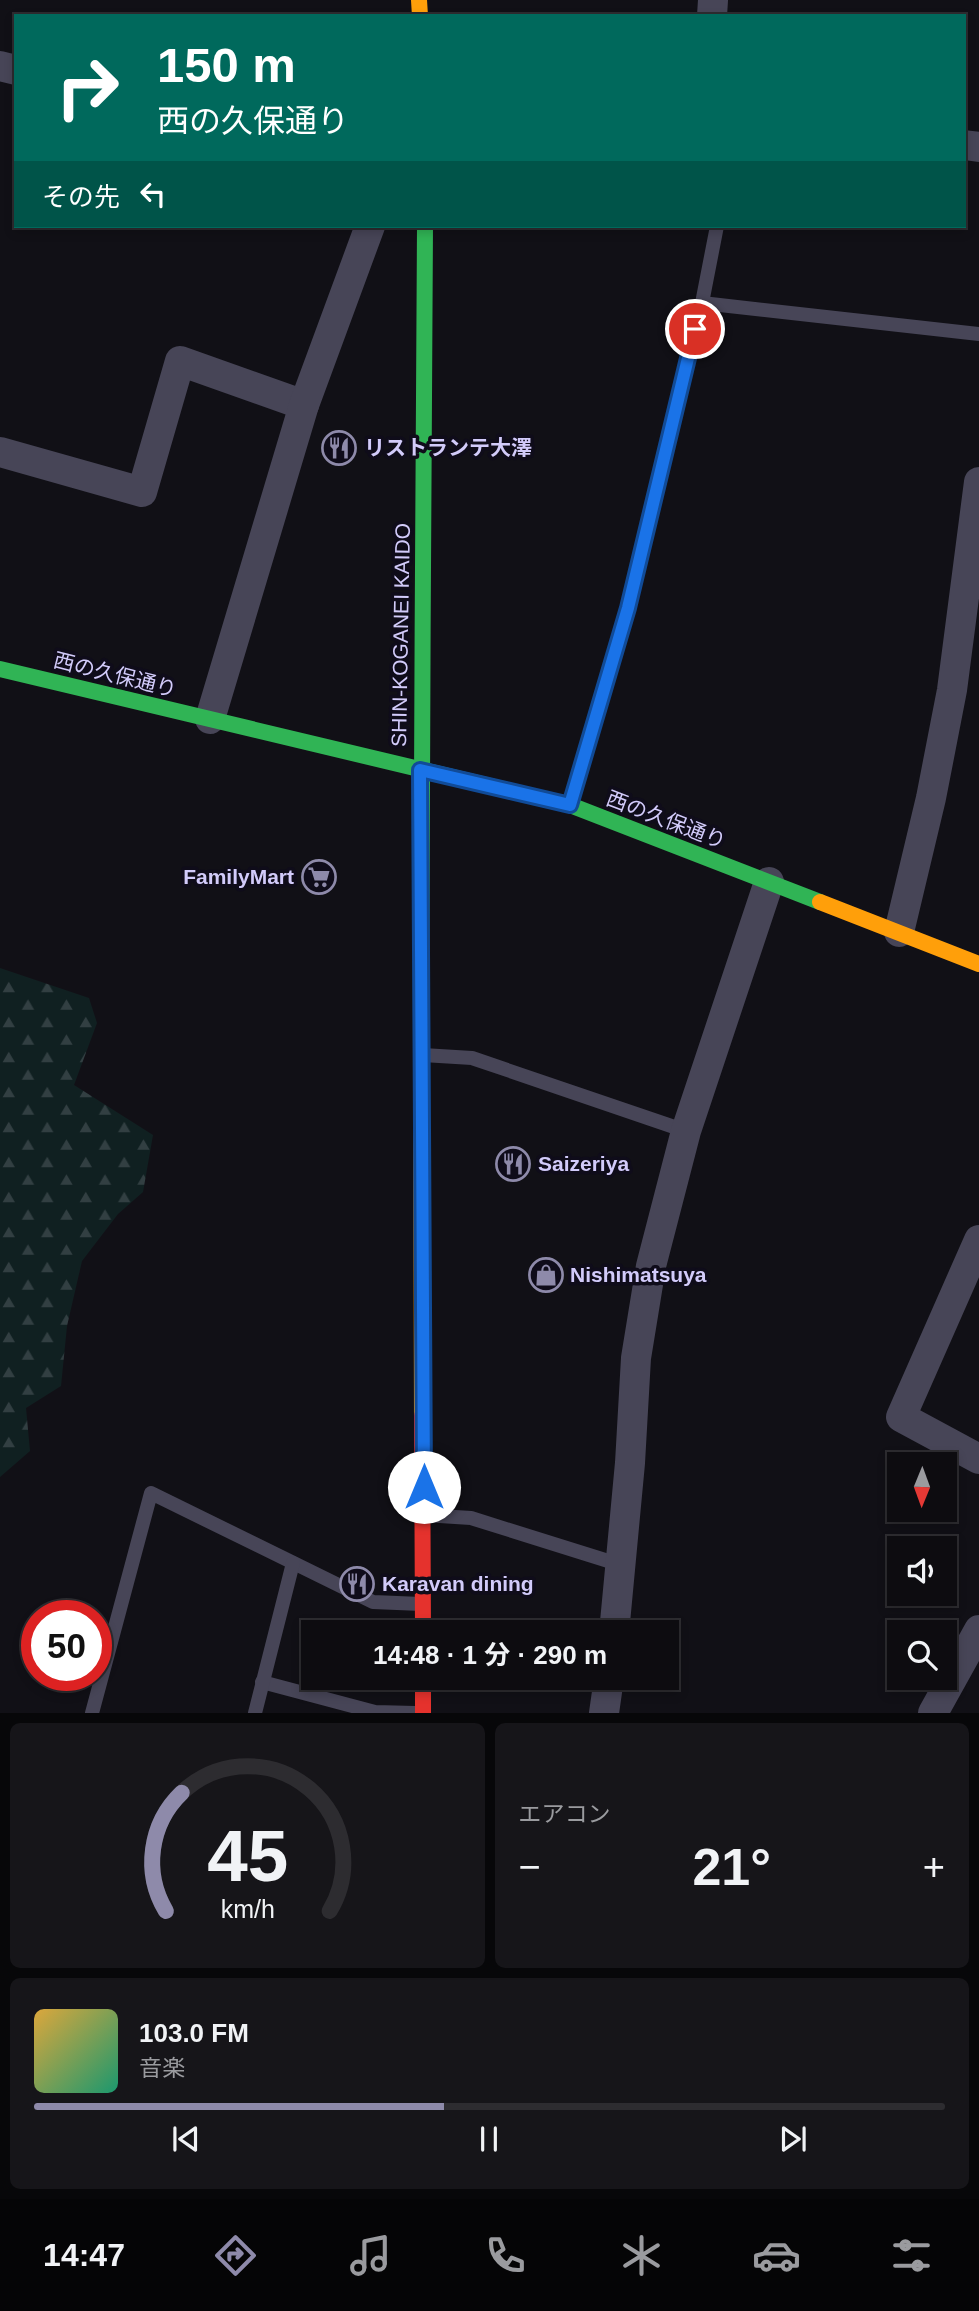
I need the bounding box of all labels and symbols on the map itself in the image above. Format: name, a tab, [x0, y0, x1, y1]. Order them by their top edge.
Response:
pin	[665, 299, 725, 359]
restaurant icon: リストランテ大澤	[320, 429, 358, 467]
place label: リストランテ大澤	[364, 436, 532, 459]
street label: SHIN-KOGANEI KAIDO	[387, 523, 414, 747]
street label: 西の久保通り	[51, 648, 179, 701]
street label: 西の久保通り	[603, 786, 729, 853]
supermarket icon: FamilyMart	[300, 858, 338, 896]
place label: FamilyMart	[183, 865, 294, 888]
restaurant icon: Saizeriya	[494, 1145, 532, 1183]
place label: Saizeriya	[538, 1152, 629, 1175]
shop icon: Nishimatsuya	[527, 1256, 565, 1294]
place label: Nishimatsuya	[570, 1263, 707, 1286]
position arrow	[387, 1450, 461, 1524]
north arrow	[887, 1452, 957, 1522]
restaurant icon: Karavan dining	[338, 1565, 376, 1603]
place label: Karavan dining	[382, 1572, 534, 1595]
speed limit sign: 50	[21, 1600, 112, 1691]

